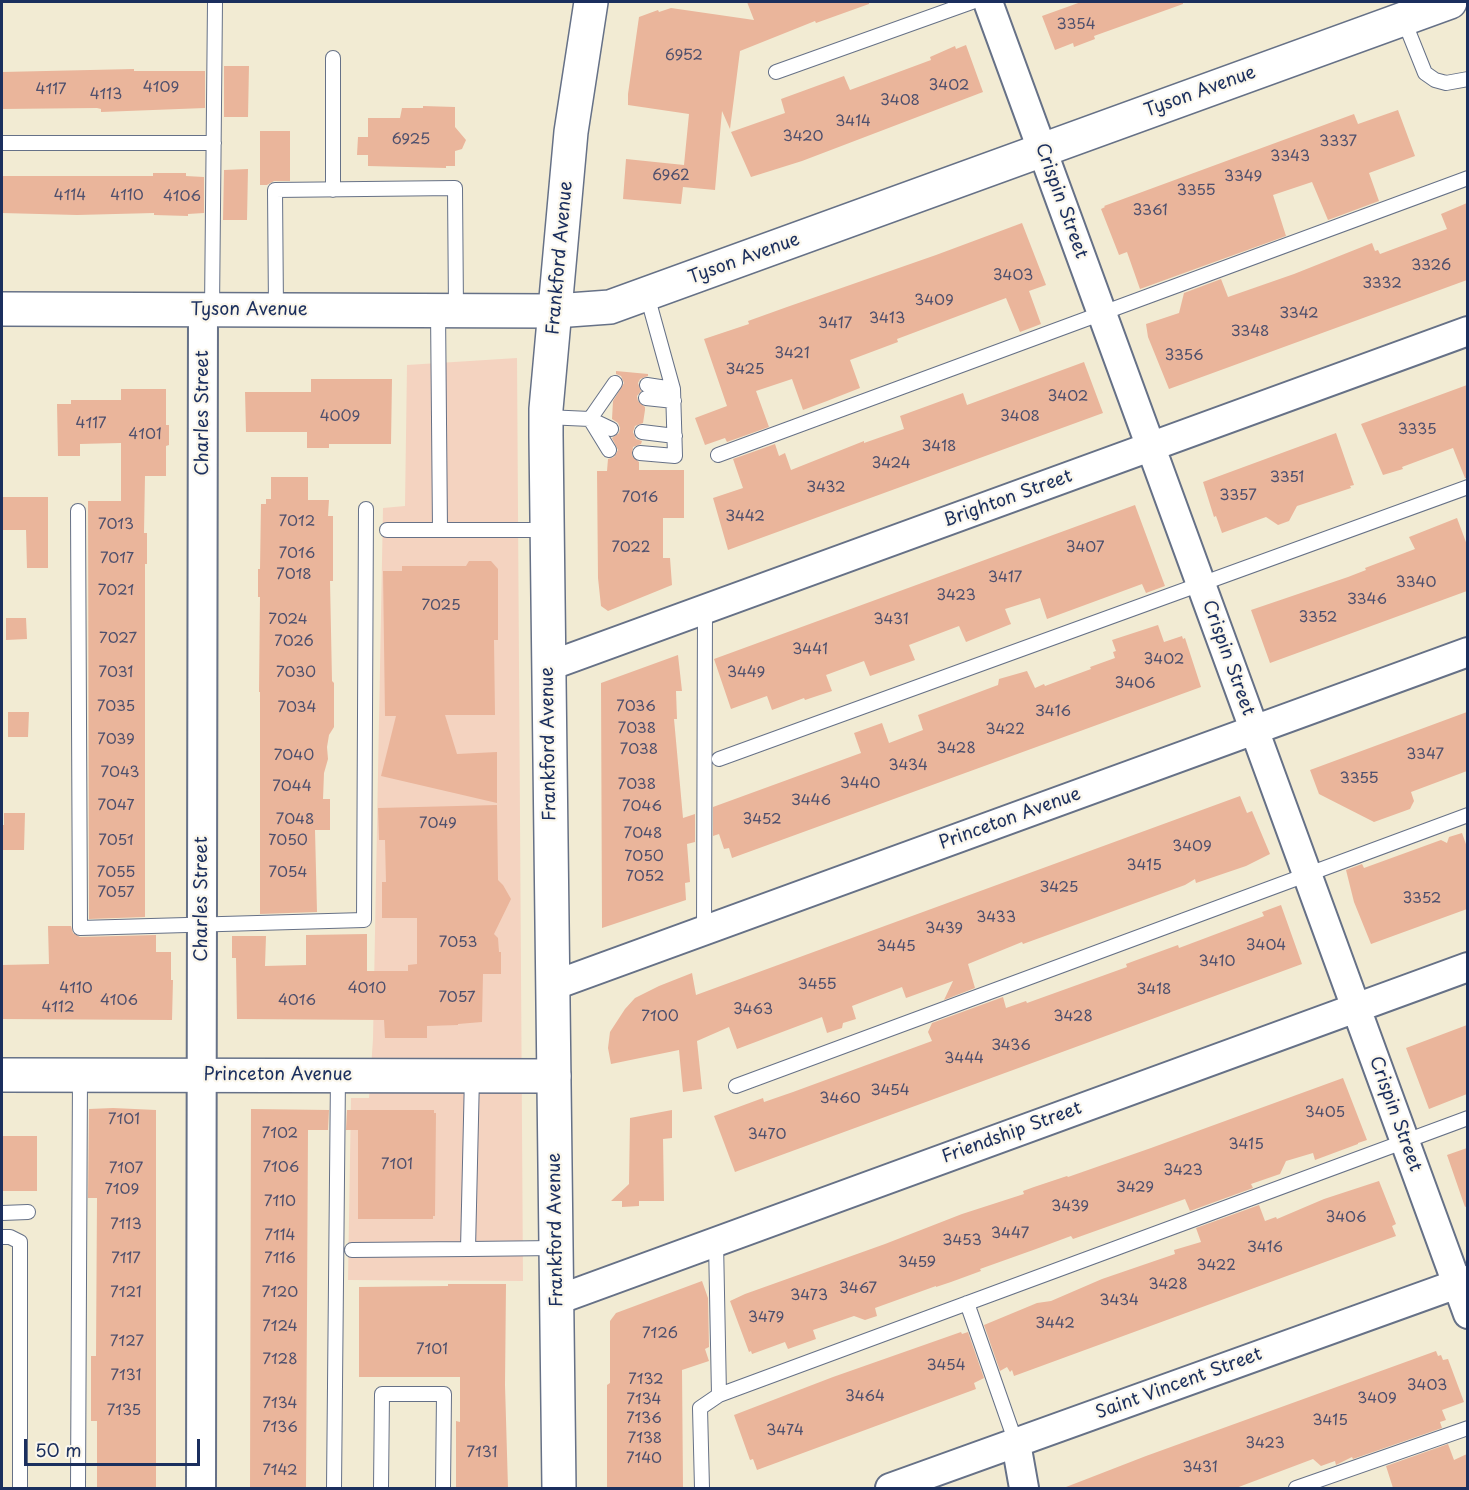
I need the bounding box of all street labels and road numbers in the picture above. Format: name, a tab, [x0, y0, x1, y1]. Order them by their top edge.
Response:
street label: Tyson Avenue	[1141, 62, 1259, 122]
street label: Crispin Street	[1030, 140, 1092, 262]
street label: Frankford Avenue	[543, 180, 577, 336]
street label: Tyson Avenue	[685, 229, 803, 289]
street label: Tyson Avenue	[190, 299, 308, 321]
street label: Charles Street	[192, 350, 214, 476]
street label: Brighton Street	[941, 466, 1075, 532]
street label: Crispin Street	[1197, 597, 1259, 719]
street label: Frankford Avenue	[537, 667, 561, 821]
street label: Princeton Avenue	[936, 783, 1084, 855]
street label: Charles Street	[191, 836, 213, 962]
street label: Crispin Street	[1364, 1053, 1426, 1175]
street label: Princeton Avenue	[204, 1064, 352, 1086]
street label: Friendship Street	[939, 1098, 1085, 1168]
street label: Frankford Avenue	[544, 1153, 568, 1307]
street label: Saint Vincent Street	[1093, 1344, 1265, 1424]

